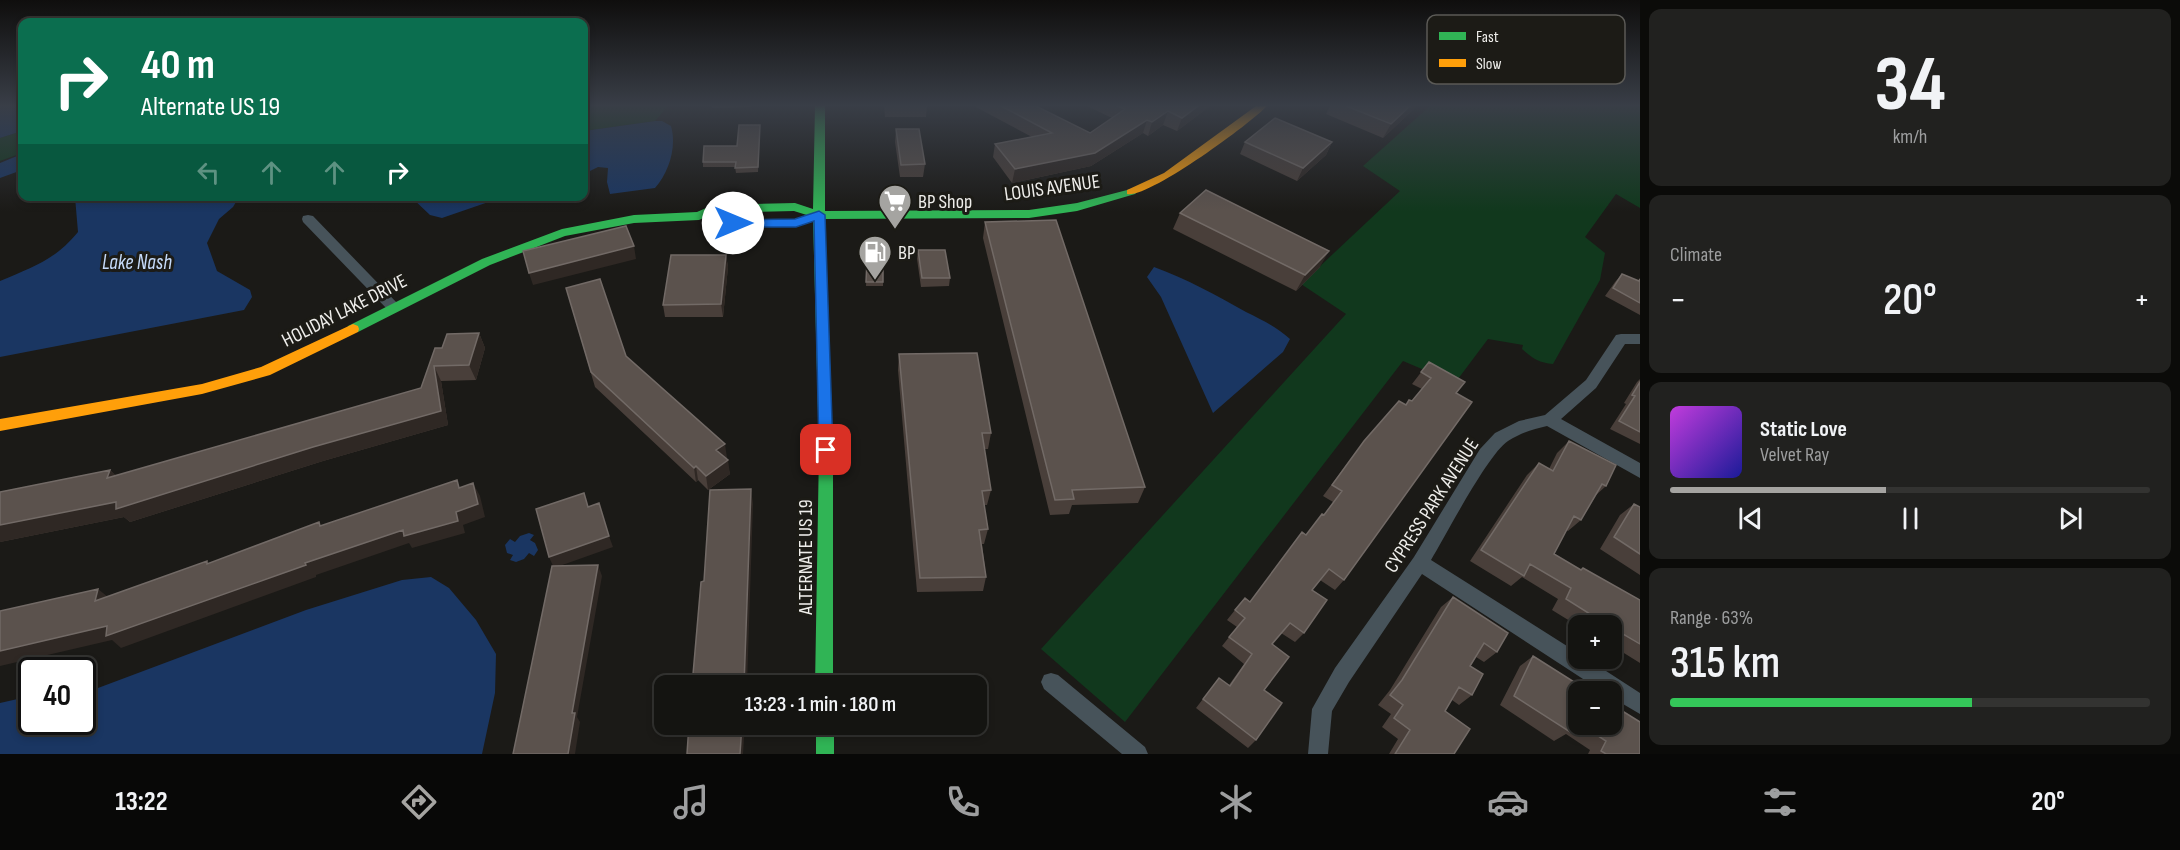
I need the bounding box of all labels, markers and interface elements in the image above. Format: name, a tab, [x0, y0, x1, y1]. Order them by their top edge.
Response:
legend	[1427, 15, 1625, 84]
text: Fast	[1476, 28, 1499, 47]
text: 34	[1874, 39, 1946, 132]
text: 40 m	[141, 40, 215, 91]
icon: right	[42, 42, 120, 120]
text: Slow	[1476, 55, 1501, 74]
text: Alternate US 19	[141, 91, 280, 123]
text: km/h	[1893, 125, 1927, 149]
icon: left	[192, 156, 225, 189]
icon: ahead	[255, 156, 288, 189]
icon: ahead	[318, 156, 351, 189]
icon: right	[381, 156, 414, 189]
street label: LOUIS AVENUE	[1003, 169, 1101, 207]
supermarket icon: BP Shop	[877, 183, 913, 230]
place label: BP Shop	[918, 190, 972, 214]
position arrow	[701, 191, 765, 255]
fuel station icon: BP	[857, 234, 893, 281]
place label: BP	[898, 241, 915, 265]
text: Climate	[1670, 243, 1722, 267]
water label: Lake Nash	[102, 250, 172, 275]
street label: HOLIDAY LAKE DRIVE	[278, 269, 411, 353]
text: 20°	[1883, 273, 1937, 328]
text: −	[1670, 280, 1686, 320]
text: +	[2134, 280, 2150, 320]
text: Static Love	[1760, 416, 1847, 443]
pin	[800, 424, 851, 475]
icon: arrive	[809, 433, 842, 466]
street label: CYPRESS PARK AVENUE	[1379, 434, 1484, 577]
text: Velvet Ray	[1760, 443, 1829, 467]
street label: ALTERNATE US 19	[794, 499, 818, 616]
icon: previous	[1734, 502, 1767, 535]
icon: pause	[1894, 502, 1927, 535]
icon: next	[2054, 502, 2087, 535]
text: Range · 63%	[1670, 606, 1753, 630]
map controls	[1568, 615, 1622, 735]
button: +	[1568, 615, 1622, 669]
text: 315 km	[1670, 636, 1780, 691]
speed limit sign: 40	[18, 657, 96, 735]
button: −	[1568, 681, 1622, 735]
text: 13:23 · 1 min · 180 m	[745, 691, 896, 718]
icon: directions	[398, 781, 440, 823]
icon: music	[670, 781, 712, 823]
icon: phone	[942, 781, 984, 823]
icon: climate	[1215, 781, 1257, 823]
icon: car	[1487, 781, 1529, 823]
icon: filters	[1759, 781, 1801, 823]
text: 13:22	[115, 786, 168, 818]
text: 20°	[2032, 786, 2065, 818]

